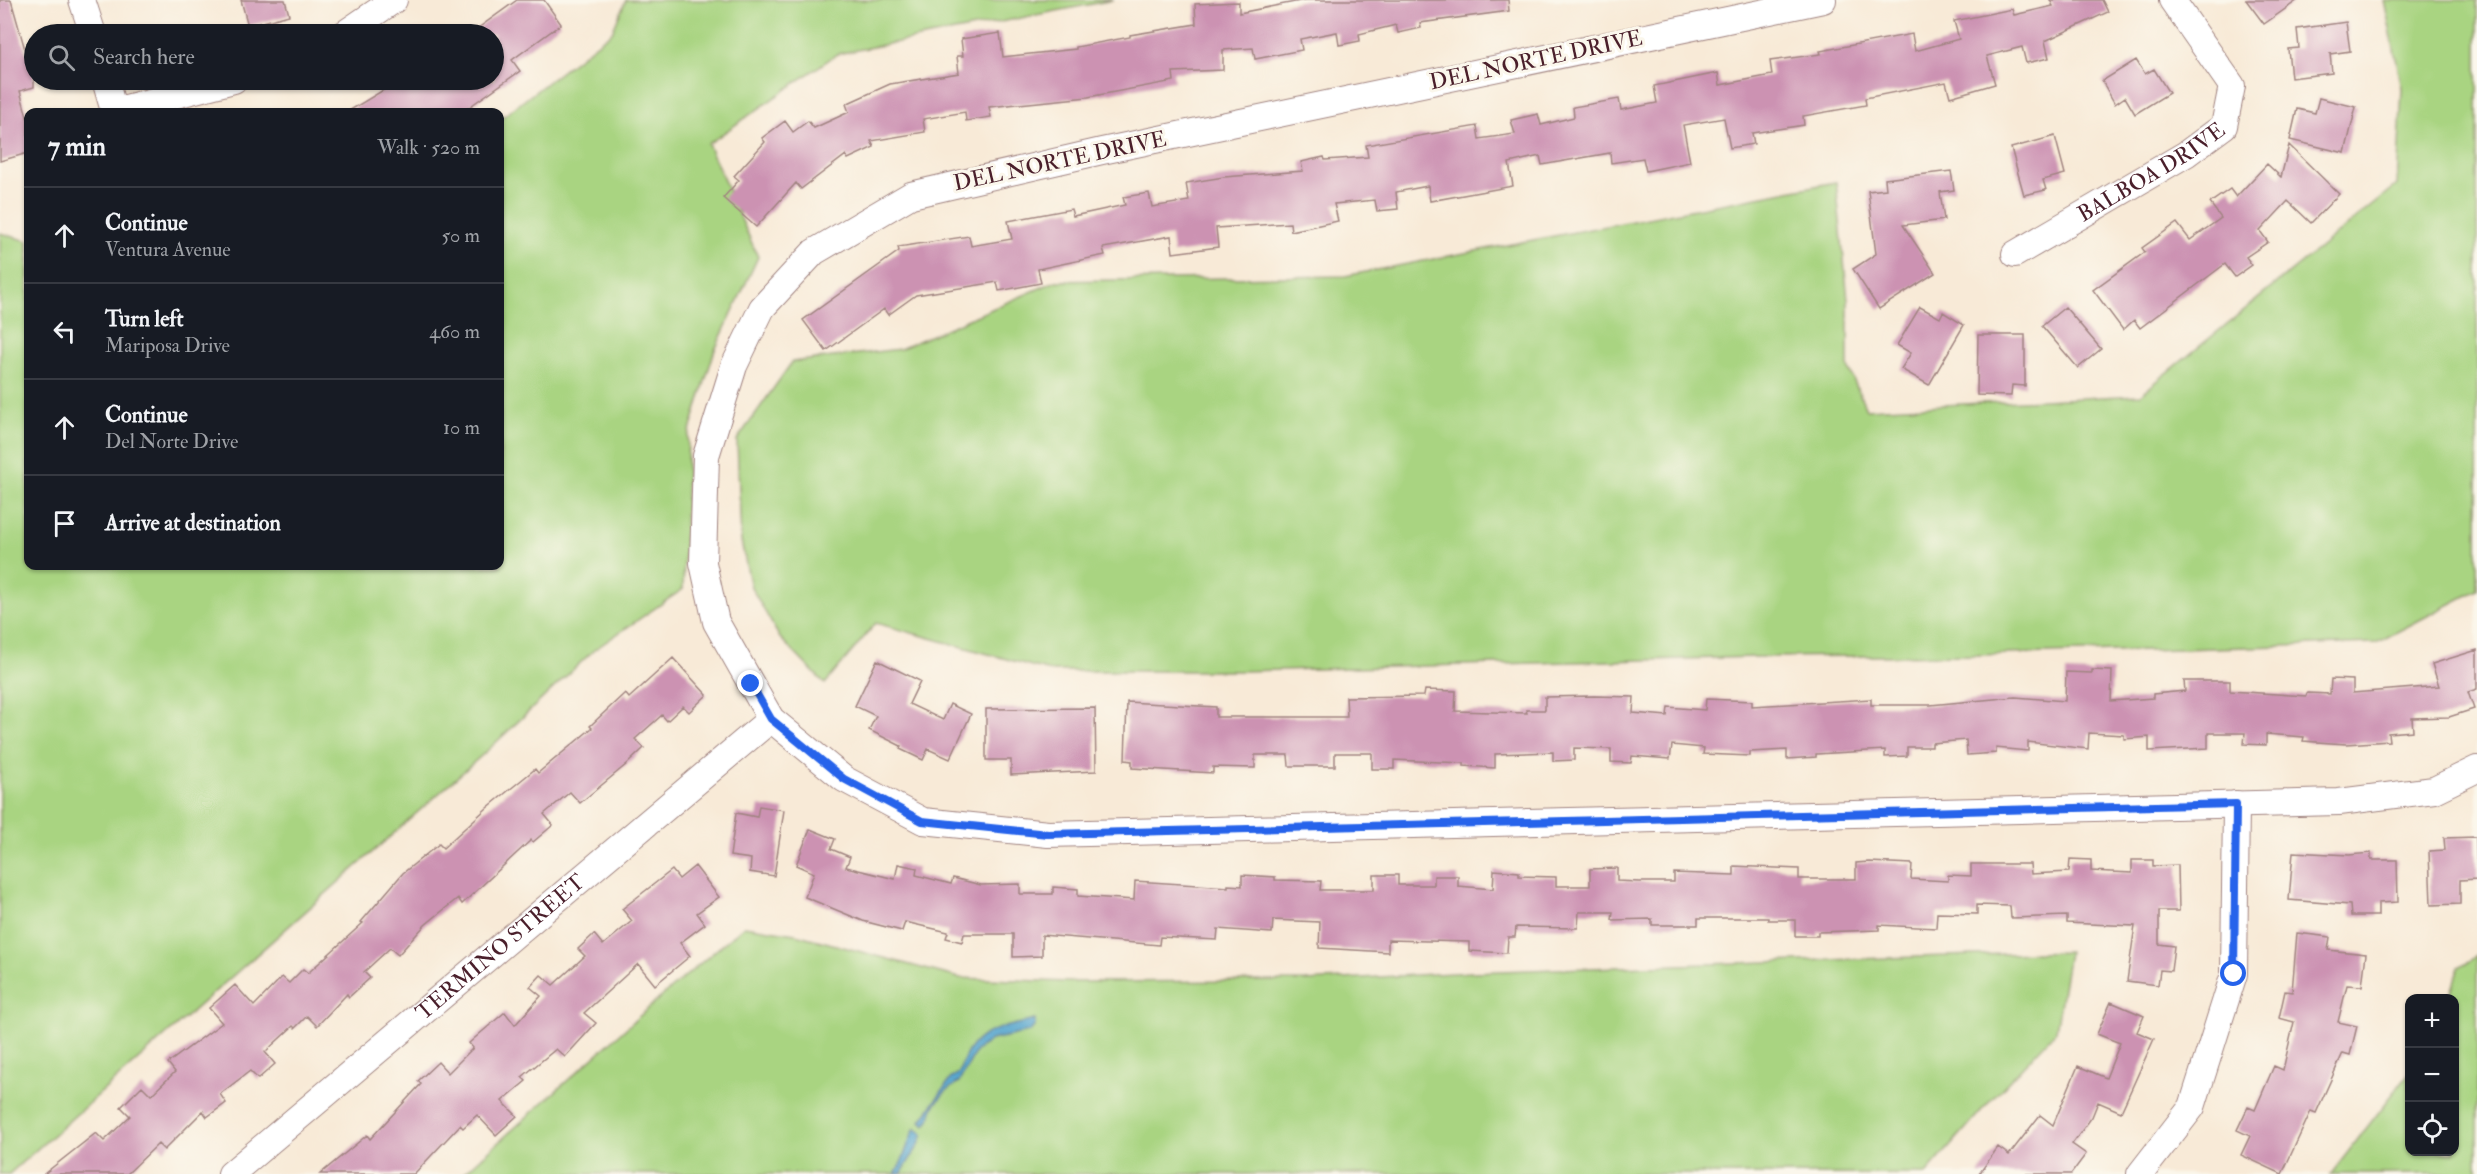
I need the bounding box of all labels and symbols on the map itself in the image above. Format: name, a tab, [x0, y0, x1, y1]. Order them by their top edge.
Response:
street label: DEL NORTE DRIVE	[1427, 24, 1645, 96]
street label: BALBOA DRIVE	[2072, 116, 2231, 228]
street label: DEL NORTE DRIVE	[951, 125, 1169, 197]
route end	[737, 670, 763, 696]
street label: TERMINO STREET	[410, 868, 591, 1026]
route start	[2220, 960, 2246, 986]

